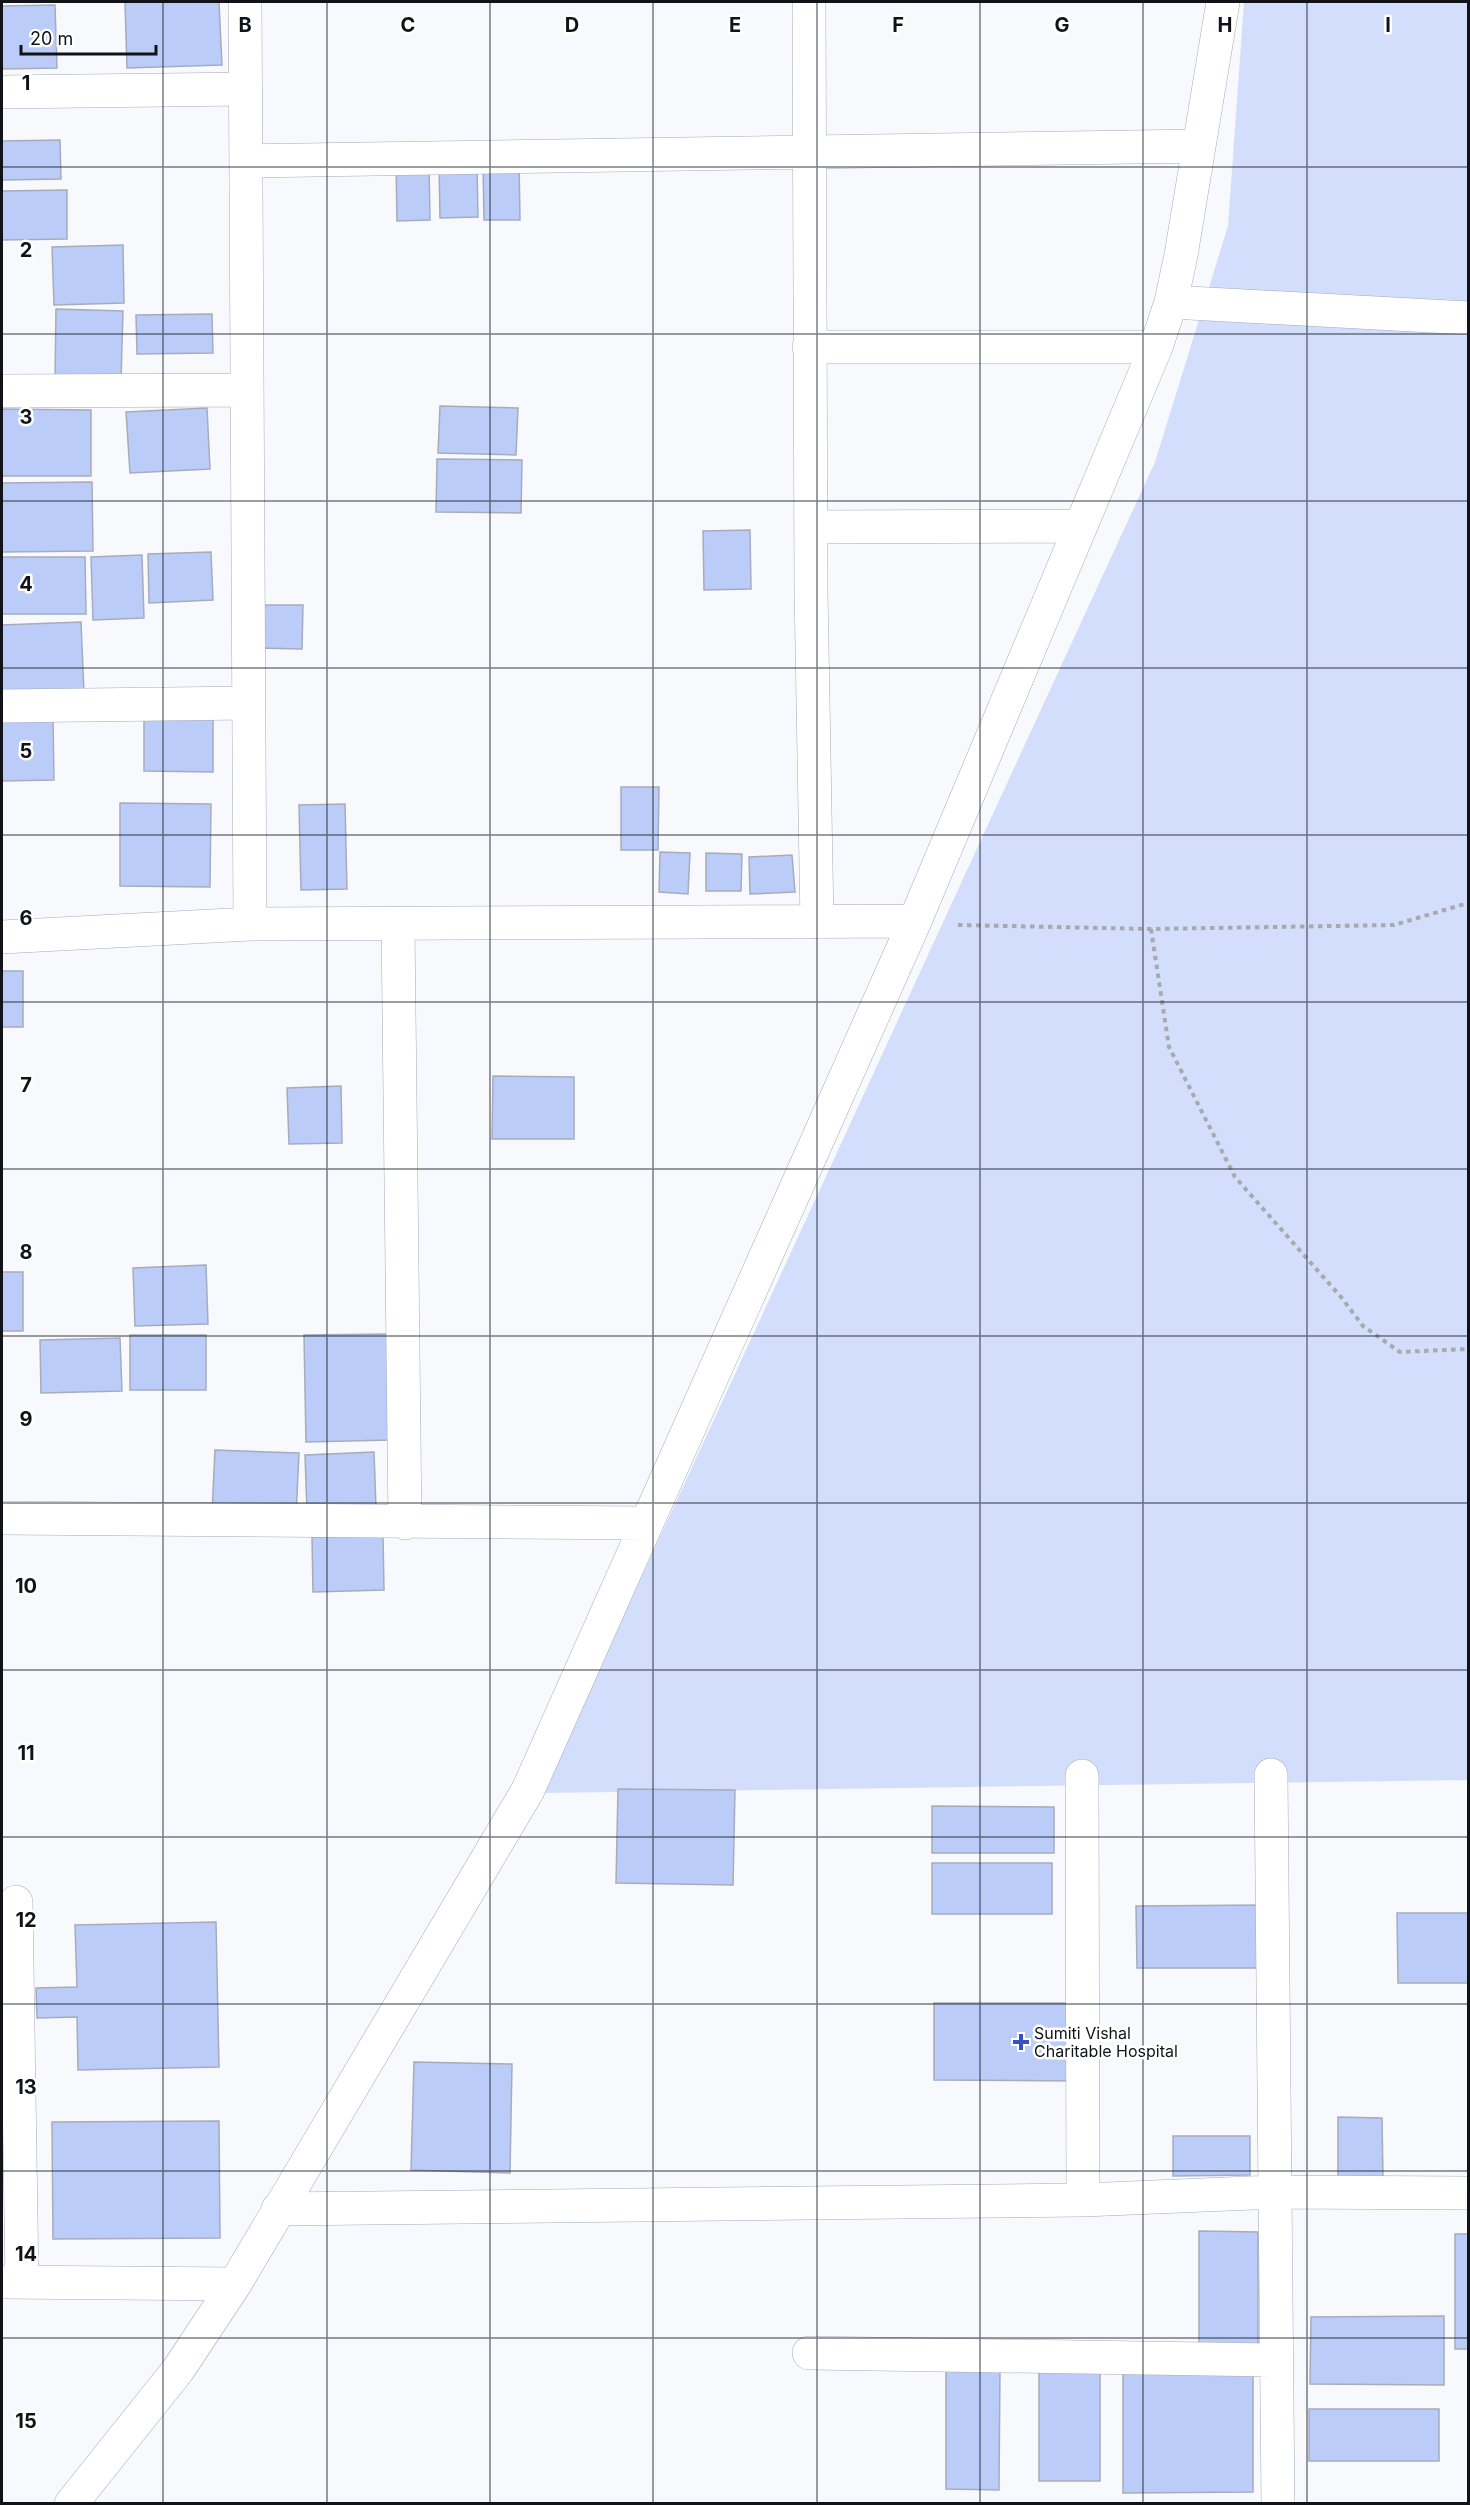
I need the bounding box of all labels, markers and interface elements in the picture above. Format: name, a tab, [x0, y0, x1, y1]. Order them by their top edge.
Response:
text: B	[238, 13, 252, 37]
text: C	[401, 13, 415, 37]
text: D	[565, 13, 579, 37]
text: E	[729, 13, 741, 37]
text: F	[892, 13, 904, 37]
text: G	[1054, 13, 1070, 37]
text: H	[1218, 13, 1232, 37]
text: I	[1385, 13, 1391, 37]
scale bar	[21, 18, 156, 56]
text: 20 m	[30, 28, 73, 49]
text: 1	[22, 71, 30, 95]
text: 2	[20, 238, 32, 262]
text: 3	[20, 405, 32, 429]
text: 4	[19, 572, 33, 596]
text: 5	[20, 739, 32, 763]
text: 6	[20, 906, 33, 930]
text: 7	[20, 1073, 32, 1097]
text: 8	[19, 1240, 33, 1264]
text: 9	[20, 1407, 33, 1431]
text: 10	[15, 1574, 37, 1598]
text: 11	[17, 1741, 35, 1765]
text: 12	[15, 1908, 37, 1932]
place label: Sumiti Vishal Charitable Hospital	[1034, 2023, 1178, 2061]
marker: Sumiti Vishal Charitable Hospital	[1012, 2033, 1030, 2051]
text: 13	[15, 2075, 37, 2099]
text: 14	[15, 2242, 37, 2266]
text: 15	[15, 2409, 37, 2433]

